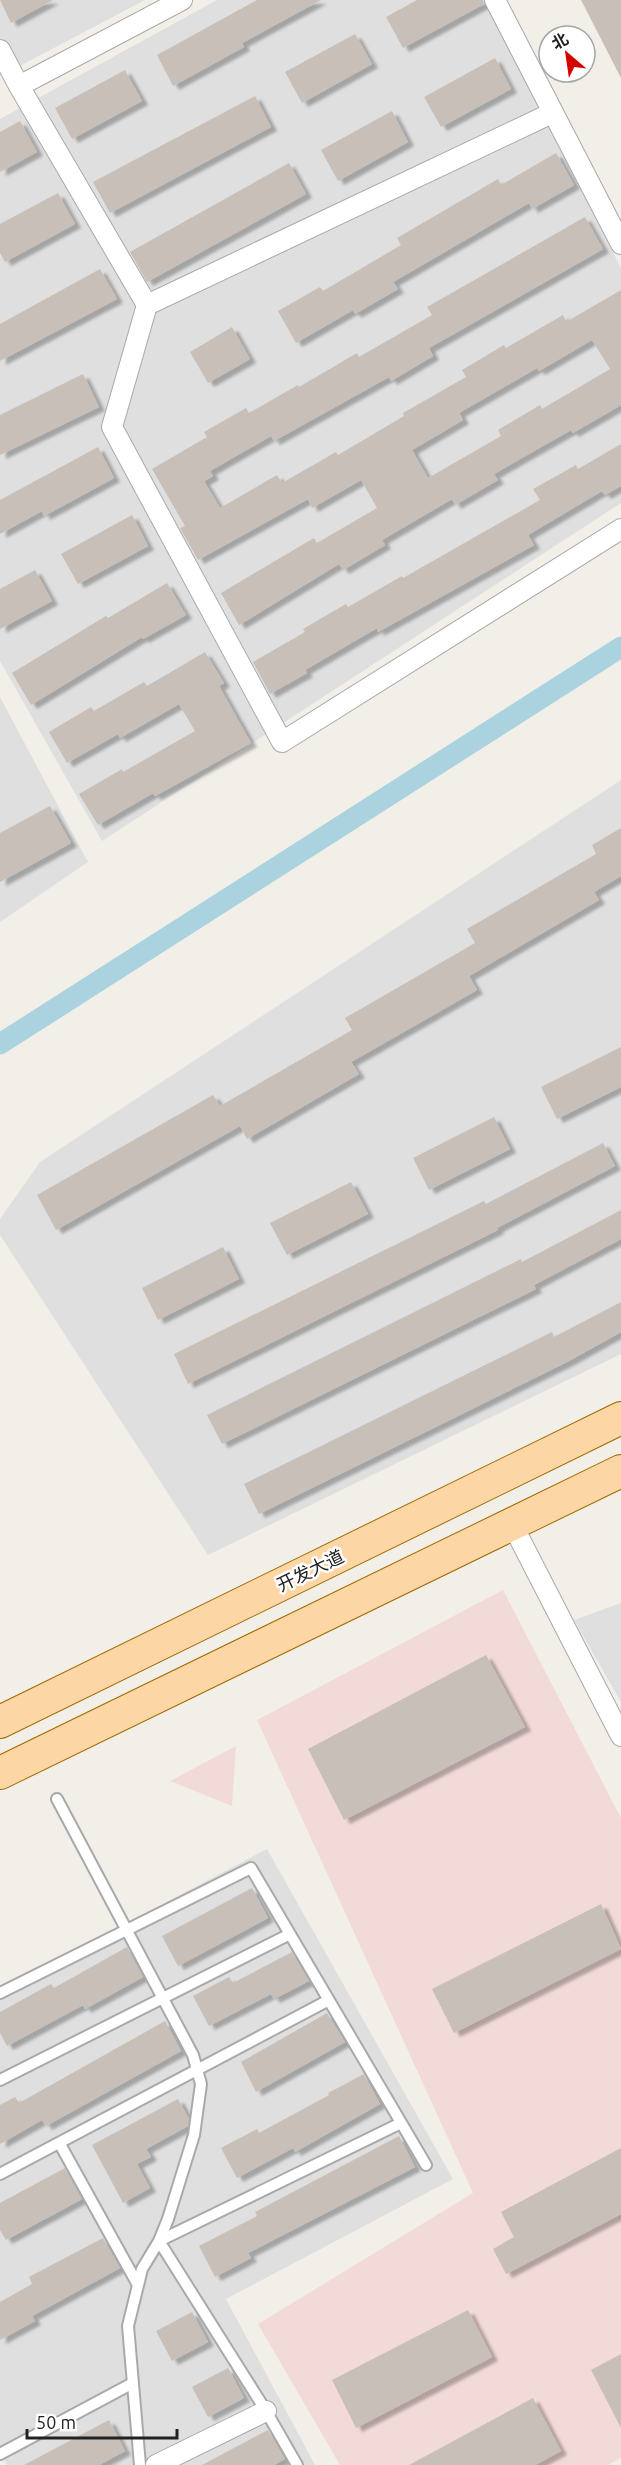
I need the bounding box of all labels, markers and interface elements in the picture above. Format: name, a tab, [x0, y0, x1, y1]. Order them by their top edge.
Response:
north arrow	[537, 24, 597, 84]
text: 北	[548, 29, 571, 53]
street label: 开发大道	[273, 1545, 347, 1595]
scale bar	[27, 2402, 177, 2440]
text: 50 m	[36, 2412, 76, 2432]

